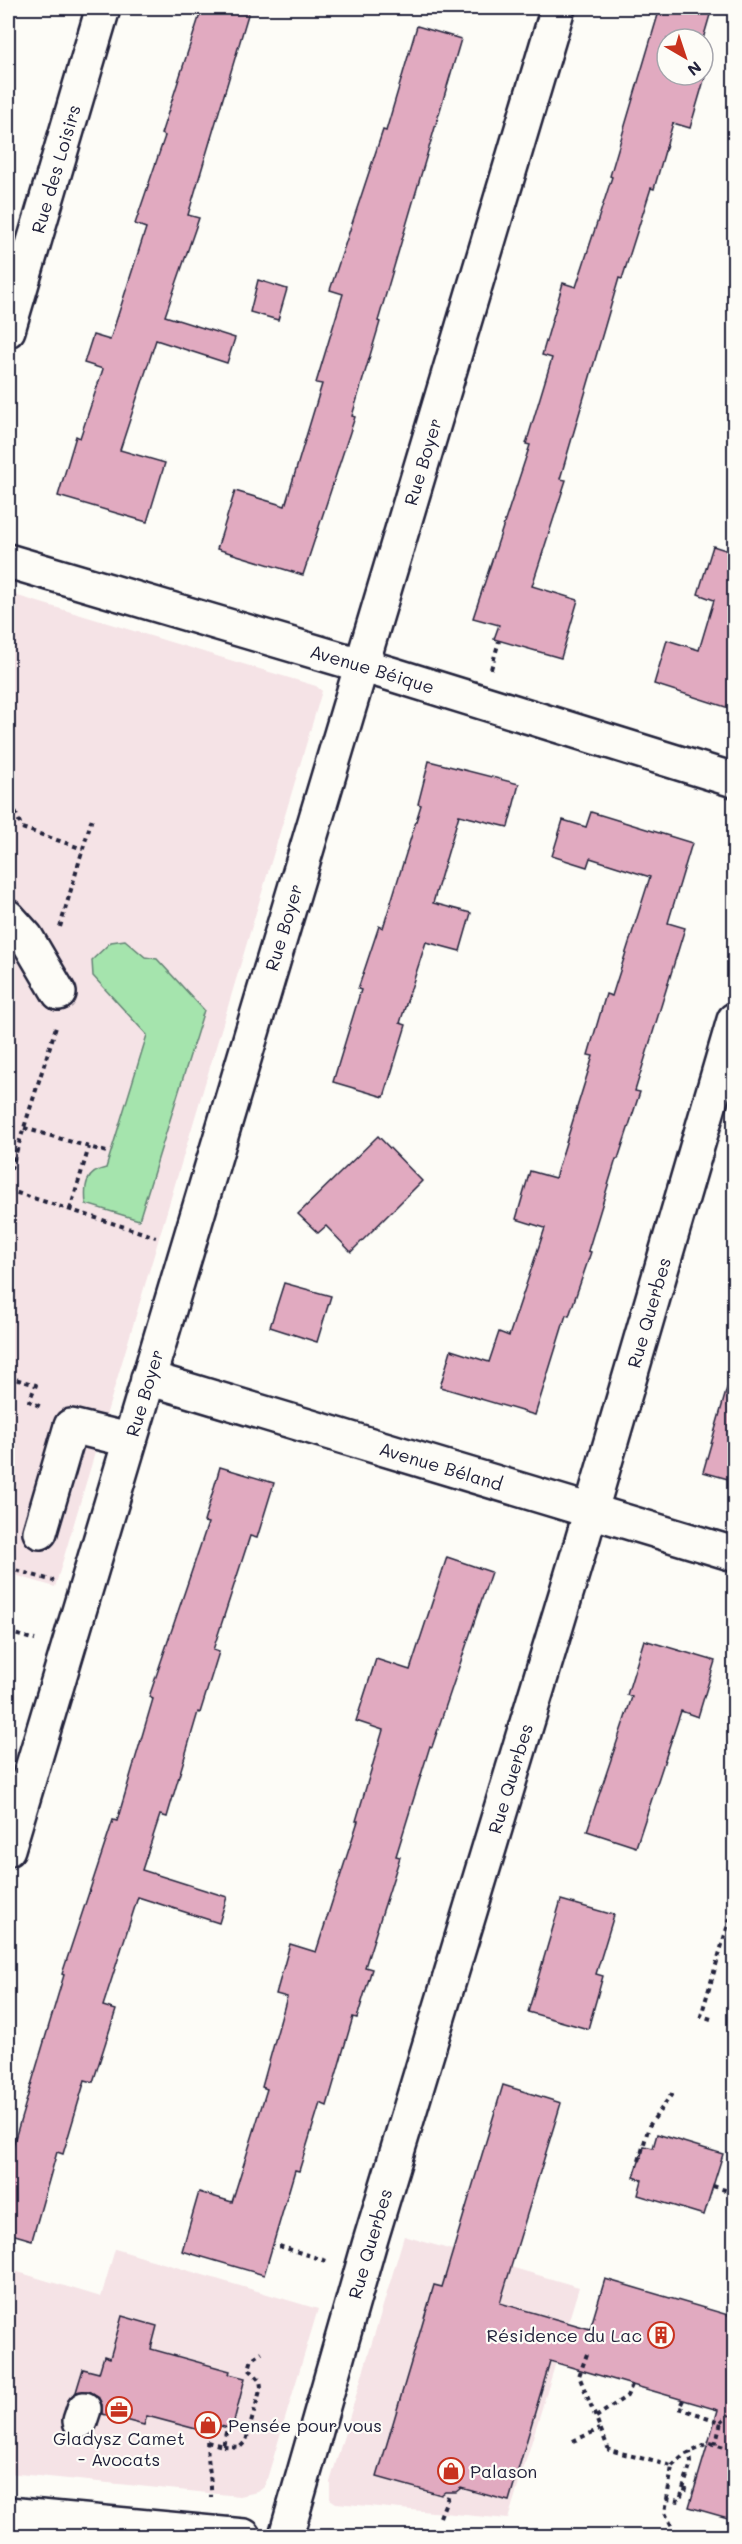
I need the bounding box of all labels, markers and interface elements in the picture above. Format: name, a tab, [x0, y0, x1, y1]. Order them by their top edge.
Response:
north arrow	[655, 27, 715, 87]
text: N	[683, 57, 706, 81]
street label: Rue des Loisirs	[25, 102, 86, 236]
street label: Rue Boyer	[398, 415, 447, 508]
street label: Avenue Béique	[307, 639, 437, 699]
street label: Rue Boyer	[259, 881, 308, 974]
street label: Rue Querbes	[621, 1255, 676, 1371]
street label: Rue Boyer	[120, 1346, 169, 1439]
street label: Avenue Béland	[377, 1436, 506, 1496]
street label: Rue Querbes	[482, 1721, 538, 1836]
street label: Rue Querbes	[342, 2186, 397, 2302]
building icon: Résidence du Lac	[646, 2320, 676, 2350]
place label: Résidence du Lac	[486, 2323, 642, 2347]
office icon: Gladysz Camet - Avocats	[104, 2395, 134, 2425]
shop icon: Pensée pour vous	[193, 2410, 223, 2440]
place label: Pensée pour vous	[228, 2413, 382, 2437]
place label: Gladysz Camet - Avocats	[53, 2426, 185, 2471]
shop icon: Palason	[436, 2456, 466, 2486]
place label: Palason	[470, 2459, 537, 2483]

